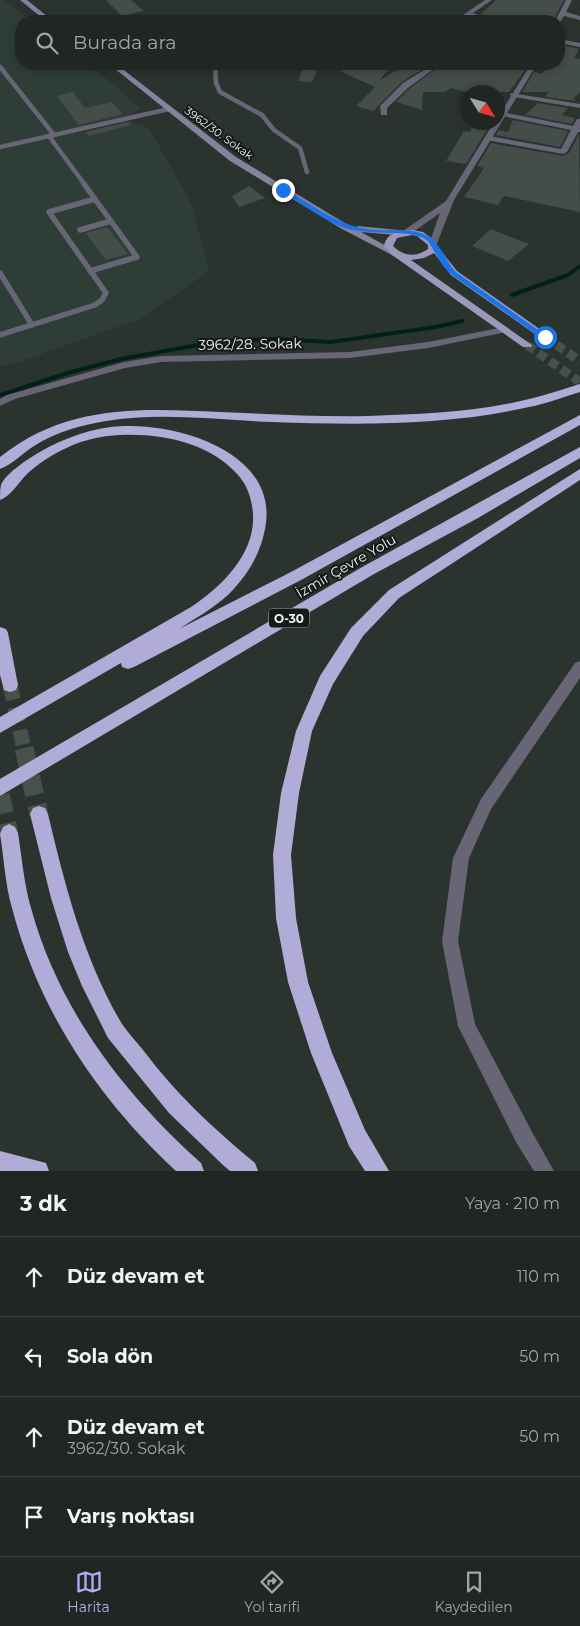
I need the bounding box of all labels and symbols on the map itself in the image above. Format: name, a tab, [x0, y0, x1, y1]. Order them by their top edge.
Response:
north arrow	[460, 85, 505, 130]
street label: 3962/30. Sokak	[182, 103, 256, 163]
route end	[272, 179, 295, 202]
route start	[534, 326, 557, 349]
street label: 3962/28. Sokak	[198, 334, 303, 354]
street label: İzmir Çevre Yolu	[293, 530, 399, 602]
road number: O-30	[269, 608, 309, 628]

